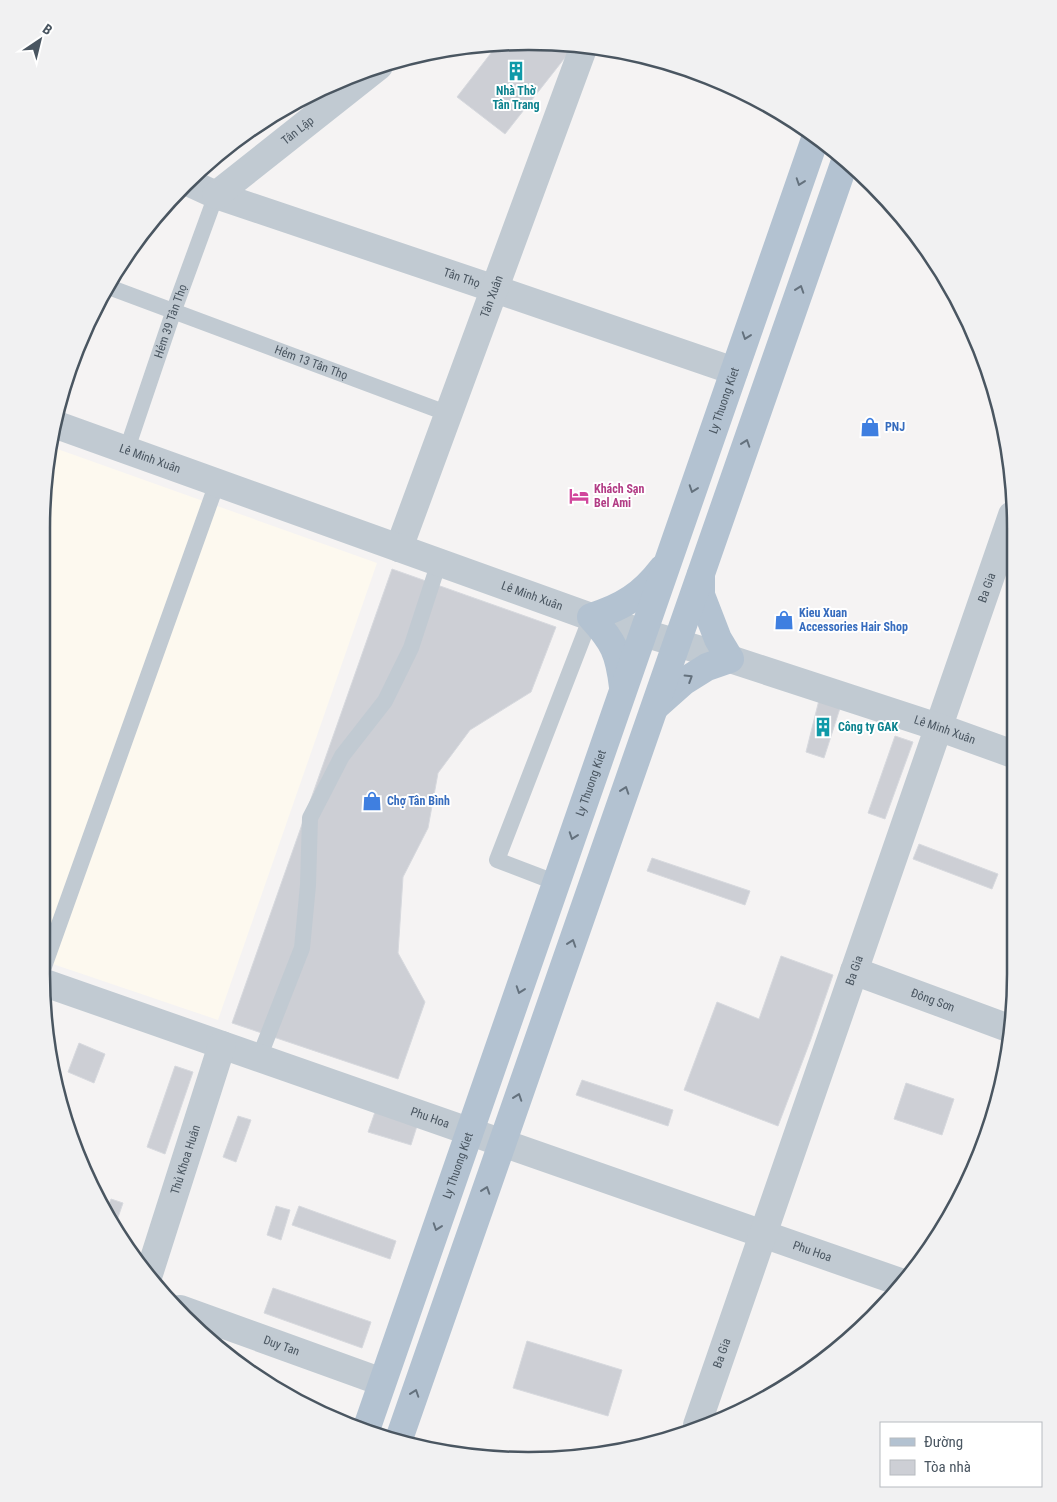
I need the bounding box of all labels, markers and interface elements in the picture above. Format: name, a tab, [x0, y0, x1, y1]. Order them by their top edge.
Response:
north arrow	[15, 15, 65, 65]
text: B	[40, 21, 55, 38]
building icon: Nhà Thờ Tân Trang	[505, 60, 527, 82]
place label: Nhà Thờ Tân Trang	[492, 84, 540, 112]
street label: Tân Lập	[279, 113, 317, 148]
one-way arrow	[796, 177, 806, 186]
street label: Tân Thọ	[442, 265, 482, 290]
street label: Tân Xuân	[478, 273, 506, 320]
street label: Hẻm 39 Tân Thọ	[151, 282, 190, 360]
one-way arrow	[794, 285, 804, 294]
one-way arrow	[742, 331, 752, 339]
street label: Hẻm 13 Tân Thọ	[273, 343, 350, 383]
street label: Ly Thuong Kiet	[706, 365, 742, 436]
shop icon: PNJ	[859, 416, 881, 438]
place label: PNJ	[885, 420, 905, 434]
one-way arrow	[740, 439, 750, 447]
street label: Lê Minh Xuân	[117, 441, 183, 476]
place label: Khách Sạn Bel Ami	[594, 482, 645, 510]
one-way arrow	[689, 484, 699, 493]
hotel icon: Khách Sạn Bel Ami	[568, 485, 590, 507]
street label: Ba Gia	[975, 571, 999, 605]
street label: Lê Minh Xuân	[499, 578, 565, 613]
place label: Kieu Xuan Accessories Hair Shop	[799, 606, 908, 634]
shop icon: Kieu Xuan Accessories Hair Shop	[773, 609, 795, 631]
one-way arrow	[684, 675, 693, 684]
street label: Lê Minh Xuân	[912, 713, 978, 747]
building icon: Công ty GAK	[812, 716, 834, 738]
place label: Công ty GAK	[838, 720, 899, 734]
street label: Ly Thuong Kiet	[573, 748, 609, 818]
one-way arrow	[620, 786, 630, 794]
shop icon: Chợ Tân Bình	[361, 790, 383, 812]
place label: Chợ Tân Bình	[387, 794, 450, 808]
one-way arrow	[569, 831, 579, 840]
one-way arrow	[566, 939, 576, 948]
street label: Ba Gia	[843, 953, 866, 987]
one-way arrow	[515, 985, 525, 993]
street label: Đông Sơn	[909, 986, 957, 1015]
one-way arrow	[512, 1093, 522, 1101]
street label: Phu Hoa	[409, 1104, 452, 1131]
street label: Thủ Khoa Huân	[168, 1123, 203, 1196]
street label: Ly Thuong Kiet	[440, 1130, 476, 1201]
one-way arrow	[480, 1186, 490, 1195]
one-way arrow	[433, 1222, 443, 1231]
street label: Phu Hoa	[791, 1238, 834, 1265]
street label: Duy Tan	[262, 1333, 302, 1359]
street label: Ba Gia	[710, 1336, 734, 1370]
one-way arrow	[409, 1389, 419, 1398]
legend	[880, 1422, 1042, 1487]
text: Đường	[924, 1433, 963, 1451]
text: Tòa nhà	[924, 1458, 971, 1476]

